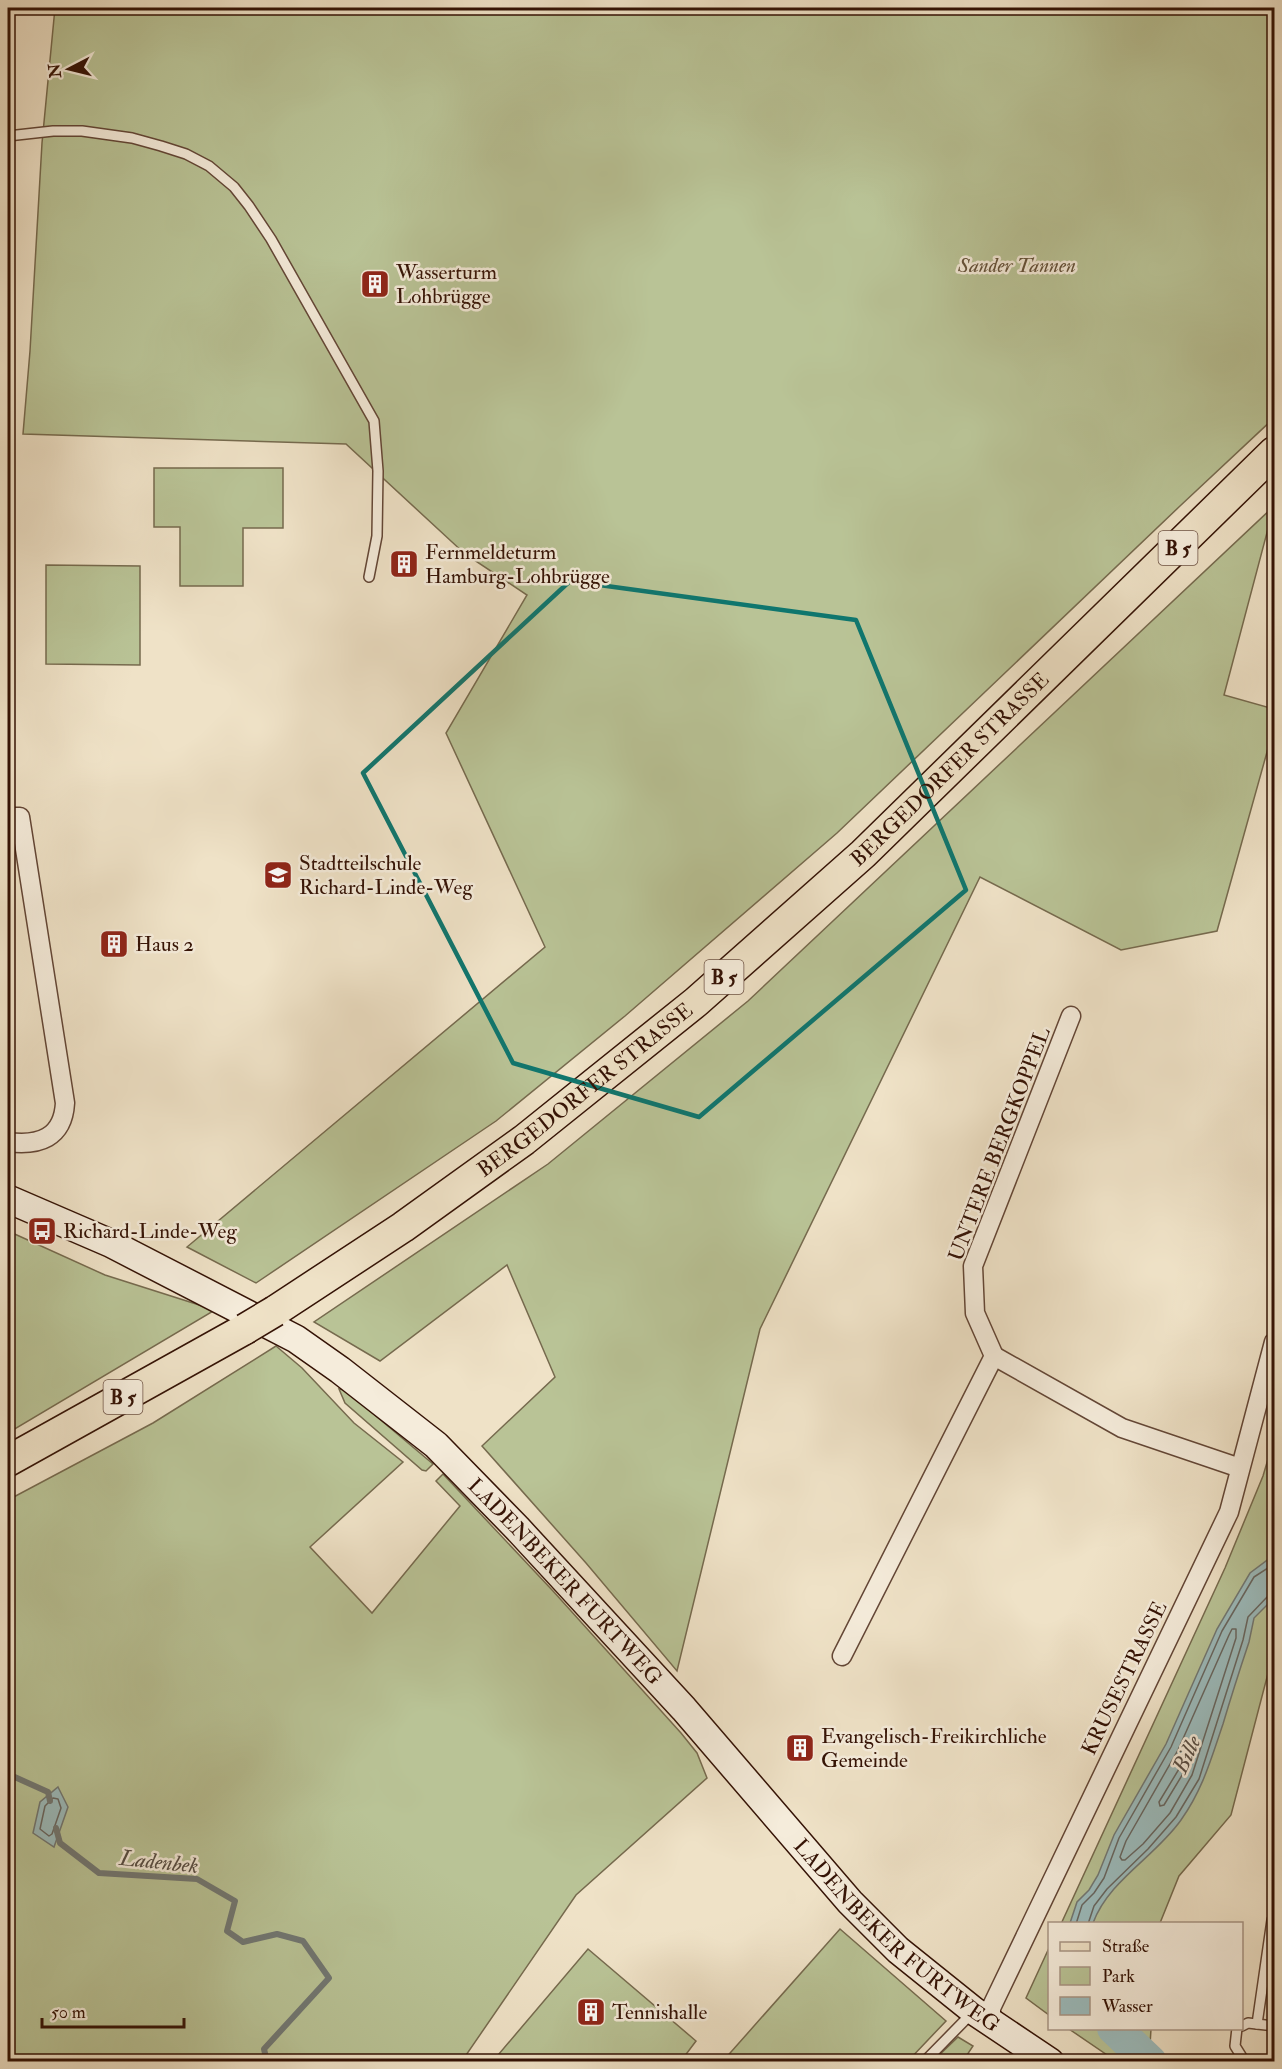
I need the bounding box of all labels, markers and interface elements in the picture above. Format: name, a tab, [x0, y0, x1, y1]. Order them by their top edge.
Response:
north arrow	[39, 39, 99, 99]
text: N	[44, 62, 66, 80]
park label: Sander Tannen	[957, 252, 1076, 279]
place label: Wasserturm Lohbrügge	[395, 259, 497, 310]
building icon: Wasserturm Lohbrügge	[359, 268, 391, 300]
road number: B 5	[1158, 531, 1198, 565]
place label: Fernmeldeturm Hamburg-Lohbrügge	[425, 539, 610, 590]
building icon: Fernmeldeturm Hamburg-Lohbrügge	[388, 548, 420, 580]
street label: BERGEDORFER STRASSE	[845, 667, 1055, 873]
place label: Stadtteilschule Richard-Linde-Weg	[299, 850, 473, 901]
school or university icon: Stadtteilschule Richard-Linde-Weg	[262, 859, 294, 891]
building icon: Haus 2	[98, 928, 130, 960]
place label: Haus 2	[135, 931, 194, 958]
road number: B 5	[704, 960, 744, 994]
street label: BERGEDORFER STRASSE	[472, 997, 698, 1183]
street label: UNTERE BERGKOPPEL	[942, 1023, 1057, 1265]
bus stop icon: Richard-Linde-Weg	[26, 1215, 58, 1247]
place label: Richard-Linde-Weg	[63, 1218, 237, 1245]
road number: B 5	[104, 1380, 142, 1414]
street label: LADENBEKER FURTWEG	[462, 1473, 668, 1691]
street label: KRUSESTRASSE	[1076, 1597, 1173, 1759]
place label: Evangelisch-Freikirchliche Gemeinde	[821, 1723, 1047, 1774]
water label: Bille	[1166, 1731, 1208, 1779]
building icon: Evangelisch-Freikirchliche Gemeinde	[784, 1732, 816, 1764]
street label: LADENBEKER FURTWEG	[788, 1833, 1005, 2038]
water label: Ladenbek	[117, 1844, 200, 1880]
legend	[1048, 1922, 1243, 2030]
text: Straße	[1102, 1935, 1150, 1958]
text: Park	[1102, 1965, 1135, 1988]
scale bar	[42, 1991, 184, 2029]
text: Wasser	[1101, 1995, 1153, 2018]
building icon: Tennishalle	[575, 1996, 607, 2028]
place label: Tennishalle	[612, 1999, 707, 2026]
text: 50 m	[51, 2001, 86, 2024]

